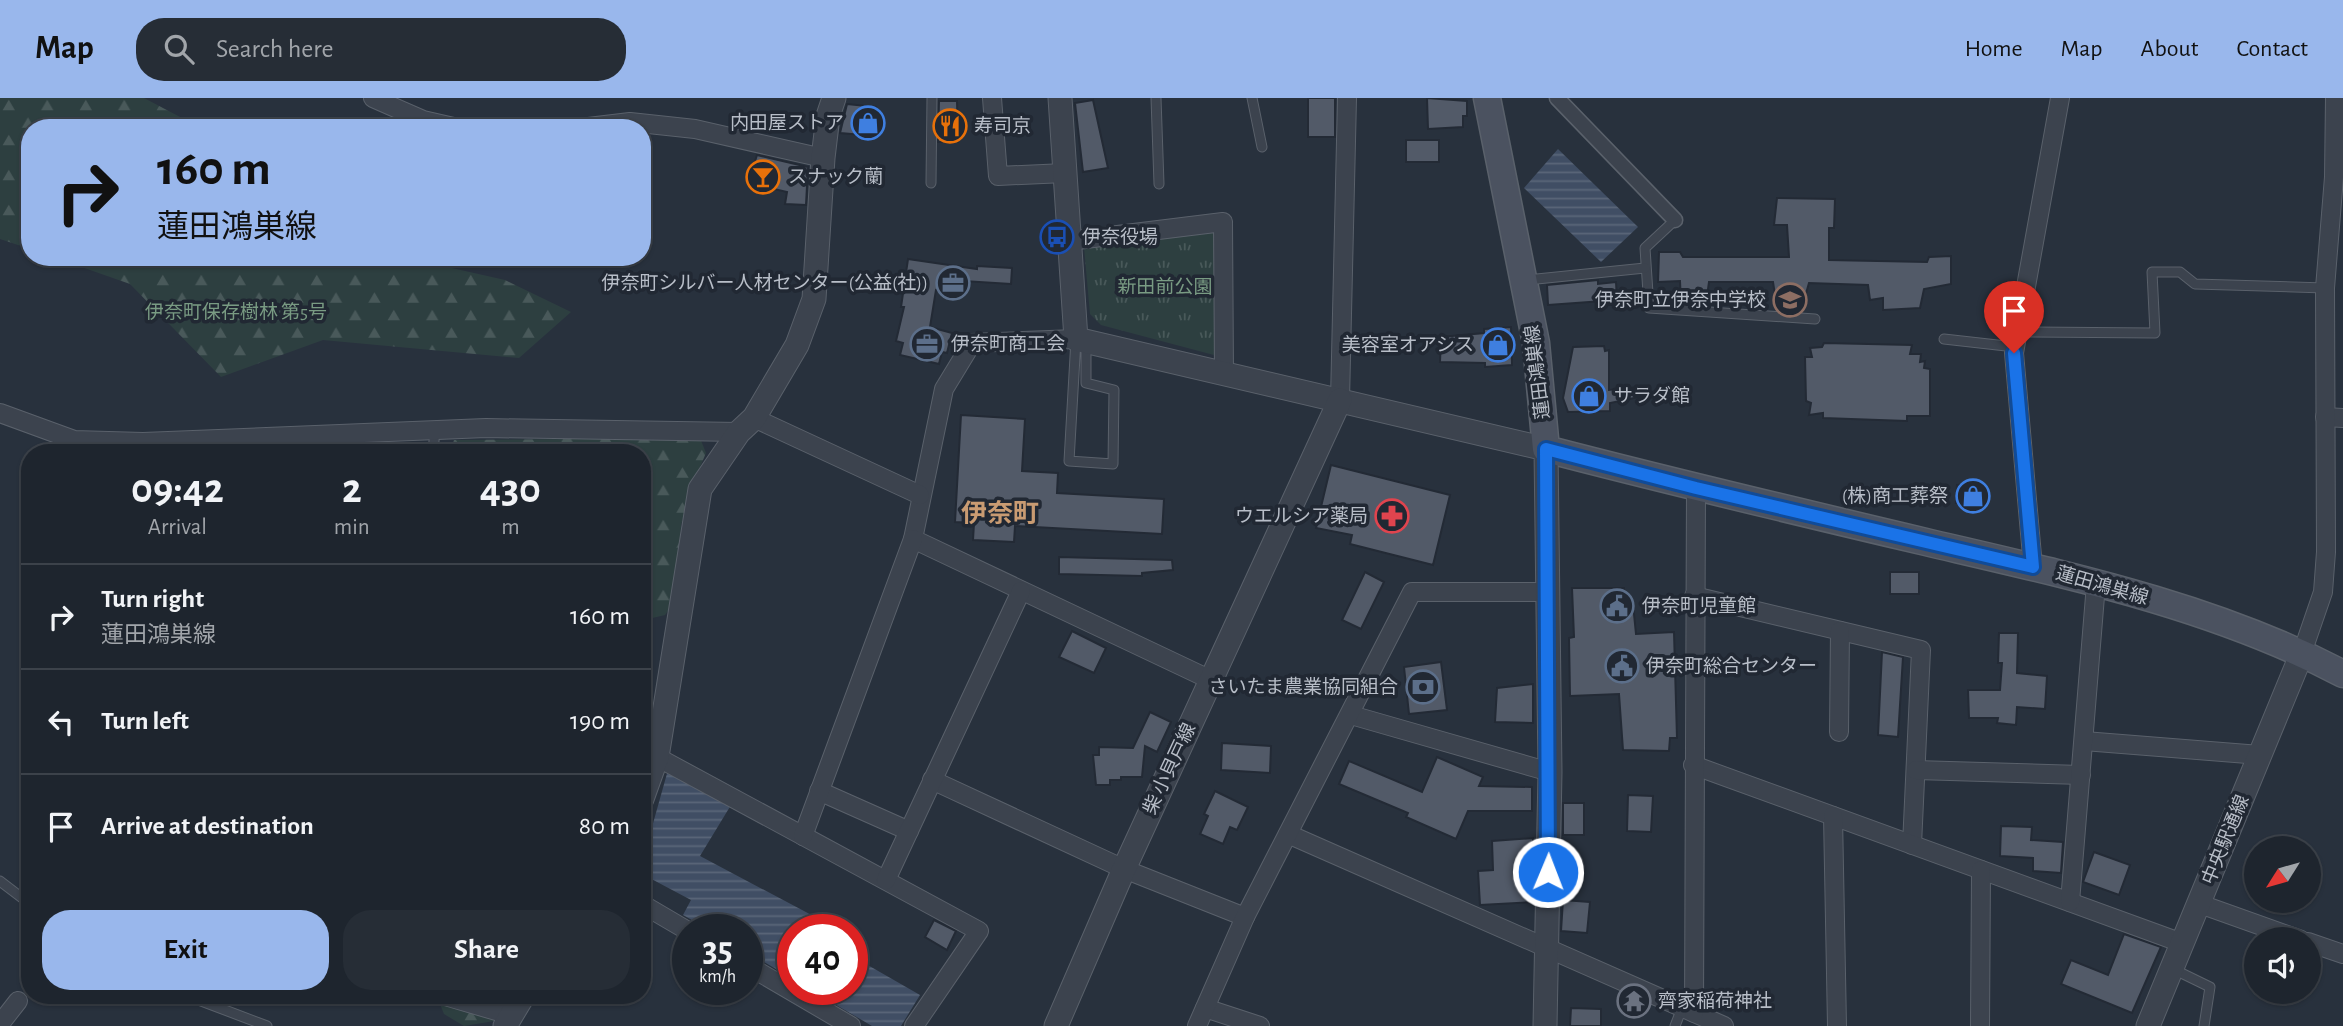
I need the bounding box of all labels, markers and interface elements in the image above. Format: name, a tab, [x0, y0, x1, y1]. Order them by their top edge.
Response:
search box	[136, 18, 626, 81]
icon: search	[160, 30, 198, 68]
text: Map	[35, 32, 94, 65]
text: Search here	[216, 36, 334, 62]
text: Home	[1965, 37, 2023, 61]
text: Map	[2061, 37, 2103, 61]
text: About	[2141, 37, 2198, 61]
text: Contact	[2236, 37, 2308, 61]
shop icon: 内田屋ストア	[849, 104, 887, 142]
restaurant icon: 寿司京	[931, 107, 969, 145]
place label: 内田屋ストア	[730, 112, 844, 133]
place label: 寿司京	[974, 116, 1031, 136]
text: 160 m	[157, 145, 271, 194]
icon: right	[42, 147, 133, 238]
bar icon: スナック蘭	[744, 158, 782, 196]
place label: スナック蘭	[788, 166, 883, 187]
text: 蓮田鴻巣線	[157, 211, 317, 243]
bus stop icon: 伊奈役場	[1038, 218, 1076, 256]
place label: 伊奈役場	[1082, 227, 1158, 247]
office icon: 伊奈町シルバー人材センター(公益(社))	[934, 264, 972, 302]
place label: 伊奈町シルバー人材センター(公益(社))	[601, 272, 928, 293]
park label: 新田前公園	[1117, 276, 1213, 297]
school or university icon: 伊奈町立伊奈中学校	[1771, 281, 1809, 319]
pin	[1984, 281, 2044, 353]
place label: 伊奈町立伊奈中学校	[1595, 289, 1766, 310]
icon: arrive	[1995, 292, 2033, 330]
park label: 伊奈町保存樹林 第5号	[145, 301, 327, 322]
street label: 蓮田鴻巣線	[1521, 324, 1553, 421]
office icon: 伊奈町商工会	[908, 325, 946, 363]
shop icon: 美容室オアシス	[1479, 326, 1517, 364]
place label: 伊奈町商工会	[951, 334, 1065, 354]
place label: 美容室オアシス	[1342, 334, 1474, 355]
shop icon: サラダ館	[1570, 377, 1608, 415]
place label: サラダ館	[1614, 385, 1690, 406]
text: 09:42	[131, 468, 224, 510]
text: 2	[342, 468, 362, 510]
text: 430	[480, 468, 541, 510]
shop icon: (株)商工葬祭	[1954, 477, 1992, 515]
place label: (株)商工葬祭	[1842, 485, 1948, 506]
pharmacy icon: ウエルシア薬局	[1373, 497, 1411, 535]
district label: 伊奈町	[961, 499, 1039, 527]
place label: ウエルシア薬局	[1235, 505, 1368, 526]
text: Arrival	[148, 516, 207, 539]
text: min	[334, 516, 370, 539]
text: m	[501, 516, 520, 539]
street label: 蓮田鴻巣線	[2054, 562, 2151, 608]
text: Turn right	[101, 586, 204, 612]
public building icon: 伊奈町児童館	[1598, 587, 1636, 625]
place label: 伊奈町児童館	[1642, 595, 1756, 616]
icon: right	[42, 598, 80, 636]
text: 160 m	[570, 603, 630, 629]
text: 蓮田鴻巣線	[101, 624, 216, 647]
public building icon: 伊奈町総合センター	[1603, 647, 1641, 685]
place label: 伊奈町総合センター	[1646, 655, 1817, 676]
bank icon: さいたま農業協同組合	[1404, 668, 1442, 706]
place label: さいたま農業協同組合	[1209, 676, 1398, 697]
icon: left	[42, 703, 80, 741]
text: Turn left	[101, 708, 189, 734]
text: 190 m	[570, 708, 630, 734]
street label: 柴 小貝戸線	[1140, 720, 1199, 817]
street label: 中央駅通線	[2198, 792, 2253, 888]
icon: arrive	[42, 808, 80, 846]
text: Arrive at destination	[101, 813, 314, 839]
text: 80 m	[579, 813, 630, 839]
position arrow	[1511, 835, 1585, 909]
north arrow	[2244, 836, 2320, 914]
map controls	[2244, 836, 2321, 1004]
button: Exit	[42, 910, 329, 990]
button: Share	[343, 910, 630, 990]
speed limit sign: 40	[777, 914, 868, 1005]
button: sound	[2244, 927, 2321, 1004]
text: 35	[702, 933, 733, 968]
text: km/h	[699, 968, 736, 986]
temple icon: 齊家稲荷神社	[1615, 982, 1653, 1020]
place label: 齊家稲荷神社	[1658, 990, 1772, 1011]

